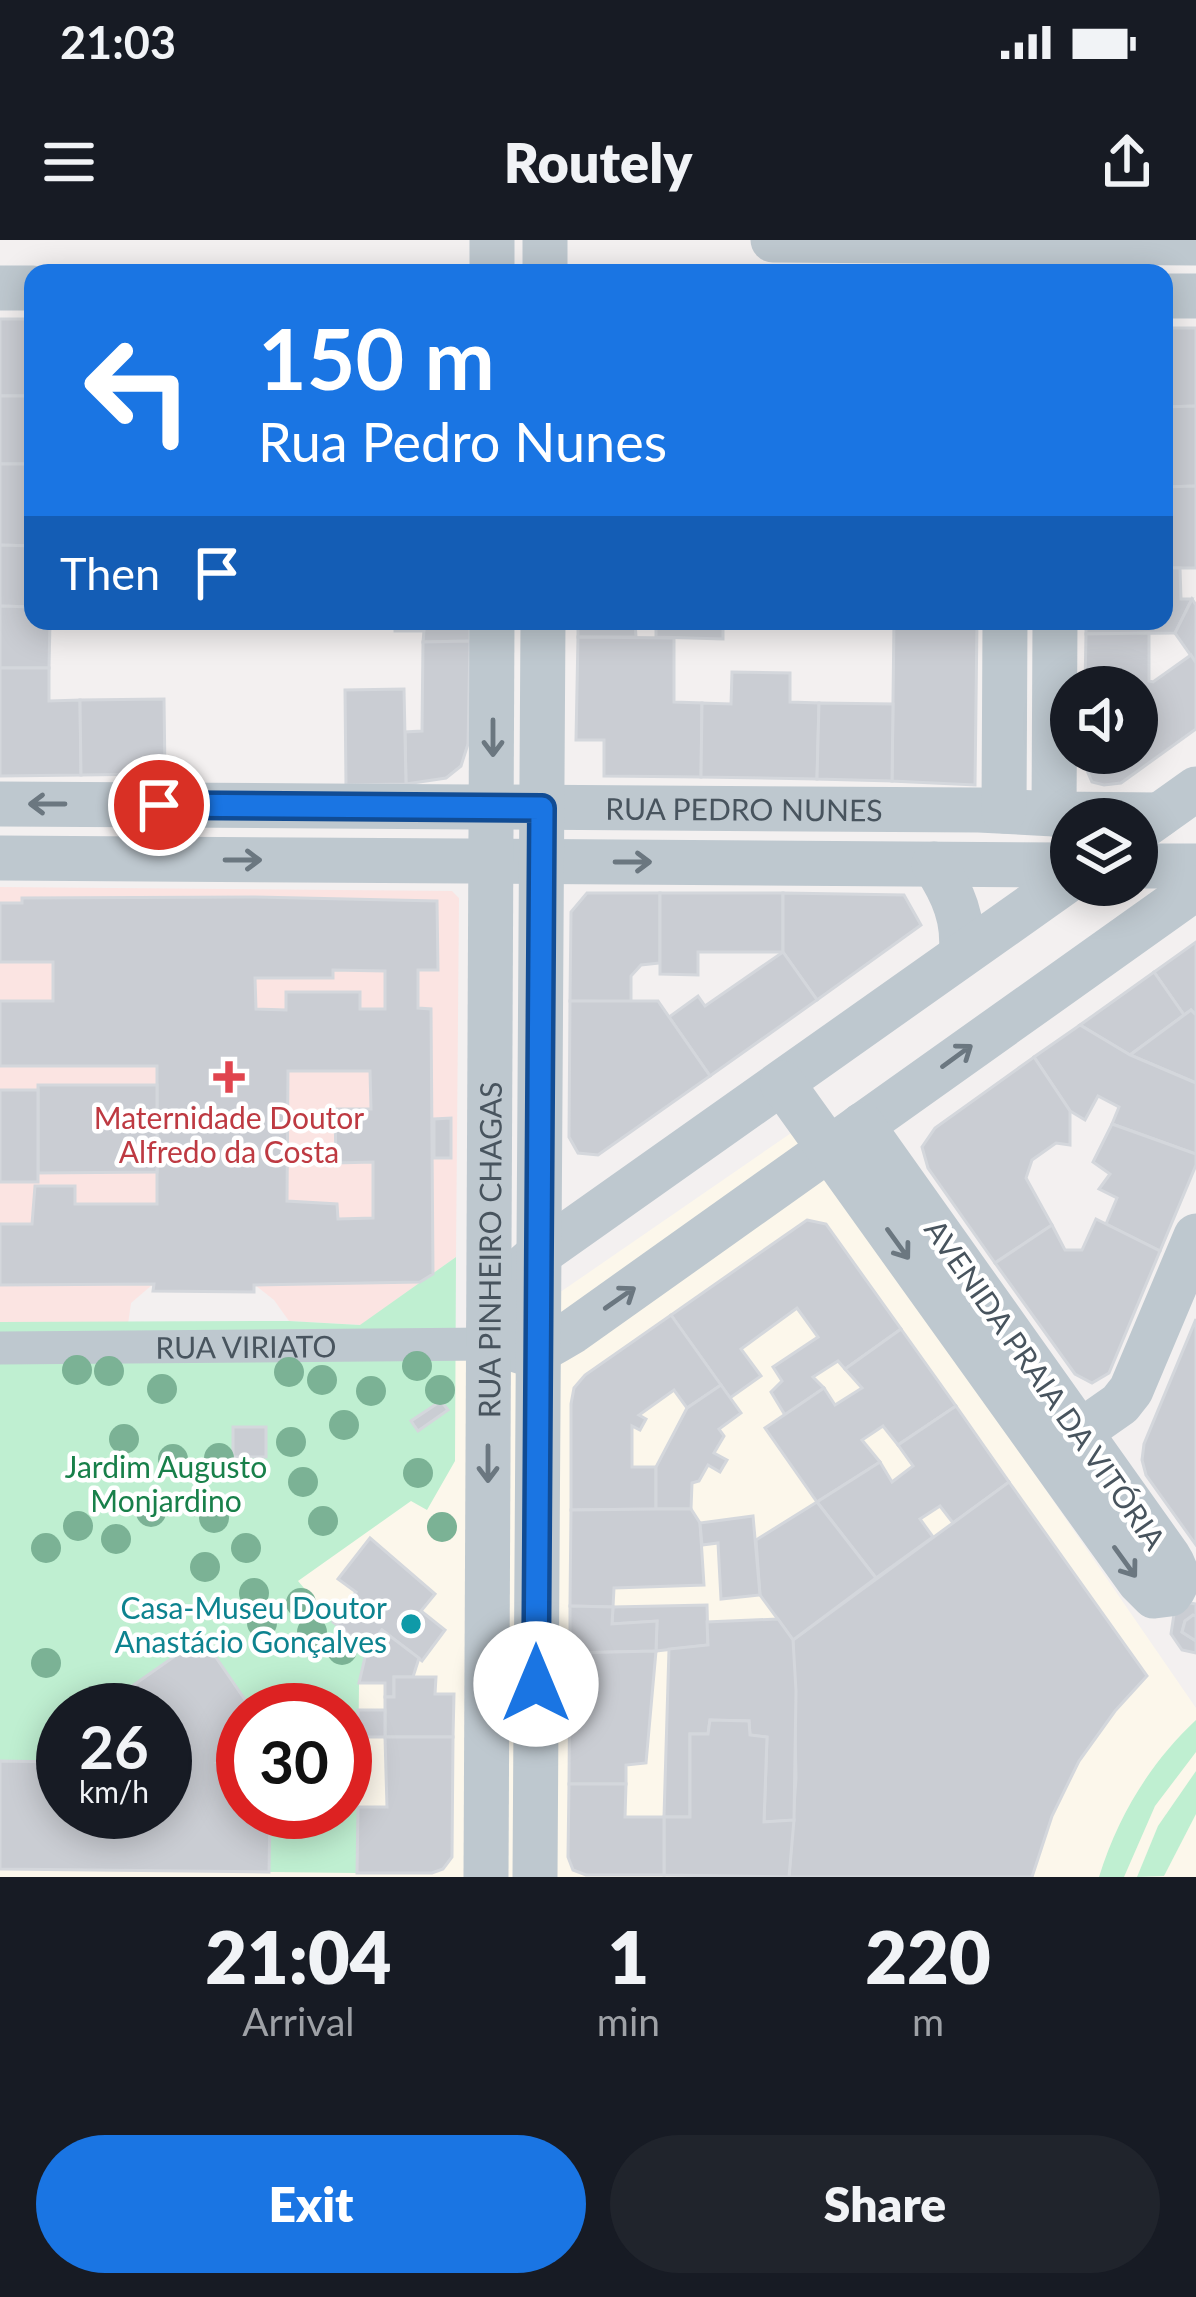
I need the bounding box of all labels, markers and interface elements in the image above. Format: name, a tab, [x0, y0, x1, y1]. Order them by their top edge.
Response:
text: 21:03	[60, 15, 176, 69]
icon: menu	[36, 129, 102, 195]
icon: share	[1094, 129, 1160, 195]
text: Routely	[504, 130, 692, 195]
text: 150 m	[258, 307, 495, 408]
icon: left	[60, 312, 216, 468]
text: Rua Pedro Nunes	[258, 409, 667, 474]
icon: arrive	[184, 540, 250, 606]
text: Then	[60, 546, 160, 600]
map controls	[1050, 666, 1158, 906]
button: sound	[1050, 666, 1158, 774]
one-way arrow	[481, 718, 504, 757]
pin	[108, 754, 210, 856]
icon: arrive	[126, 772, 192, 838]
street label: RUA PEDRO NUNES	[605, 790, 883, 827]
one-way arrow	[28, 793, 67, 816]
button: layers	[1050, 798, 1158, 906]
one-way arrow	[223, 849, 262, 871]
one-way arrow	[613, 851, 652, 874]
one-way arrow	[940, 1044, 973, 1069]
marker: Maternidade Doutor Alfredo da Costa	[213, 1061, 245, 1093]
street label: RUA PINHEIRO CHAGAS	[470, 1082, 508, 1418]
place label: Maternidade Doutor Alfredo da Costa	[94, 1099, 364, 1169]
street label: AVENIDA PRAIA DA VITÓRIA	[918, 1212, 1174, 1556]
one-way arrow	[886, 1227, 911, 1260]
one-way arrow	[603, 1286, 636, 1311]
street label: RUA VIRIATO	[155, 1327, 337, 1365]
one-way arrow	[477, 1444, 500, 1483]
park label: Jardim Augusto Monjardino	[65, 1448, 267, 1518]
one-way arrow	[1112, 1545, 1137, 1578]
place label: Casa-Museu Doutor Anastácio Gonçalves	[115, 1589, 387, 1659]
marker: Casa-Museu Doutor Anastácio Gonçalves	[398, 1611, 424, 1637]
position arrow	[473, 1621, 599, 1747]
speed limit sign: 30	[216, 1683, 372, 1839]
text: 26	[79, 1710, 149, 1782]
text: km/h	[79, 1773, 149, 1809]
text: 21:04	[205, 1913, 391, 1999]
text: 1	[608, 1913, 649, 1999]
text: 220	[865, 1913, 991, 1999]
text: Arrival	[242, 1998, 355, 2044]
text: min	[597, 1998, 660, 2044]
text: m	[912, 1998, 944, 2044]
button: Exit	[36, 2135, 586, 2273]
button: Share	[610, 2135, 1160, 2273]

